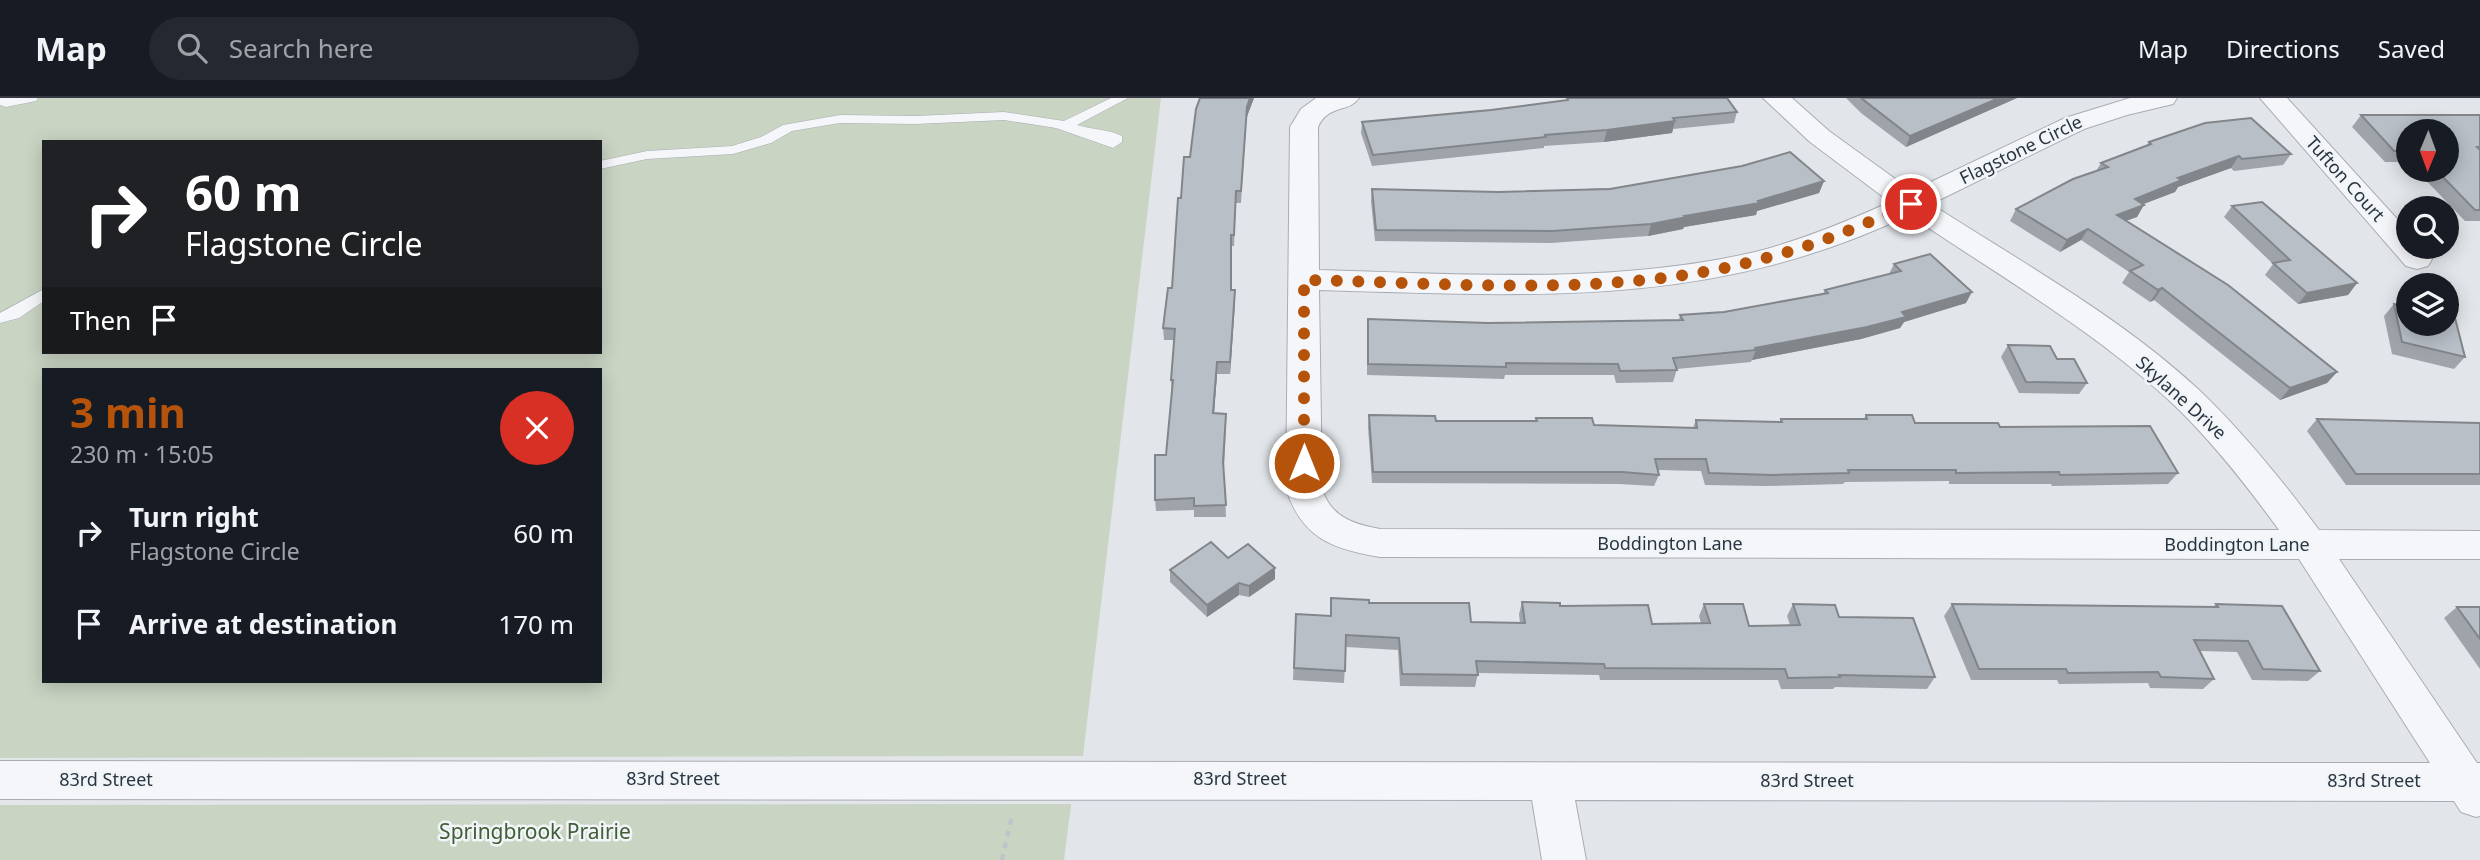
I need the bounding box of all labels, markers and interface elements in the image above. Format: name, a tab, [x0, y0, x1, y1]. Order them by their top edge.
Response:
search box	[149, 17, 639, 80]
text: Map	[35, 26, 107, 71]
icon: search	[173, 29, 211, 67]
text: Search here	[229, 30, 373, 66]
text: Map	[2138, 32, 2188, 65]
text: Directions	[2226, 32, 2340, 65]
text: Saved	[2378, 32, 2445, 65]
street label: Flagstone Circle	[1955, 109, 2086, 189]
north arrow	[2396, 119, 2459, 182]
map controls	[2396, 119, 2459, 336]
street label: Tufton Court	[2301, 131, 2391, 226]
text: 60 m	[185, 159, 302, 225]
icon: right	[70, 168, 161, 259]
pin	[1881, 174, 1941, 234]
icon: arrive	[1892, 185, 1930, 223]
button: search	[2396, 196, 2459, 259]
text: Flagstone Circle	[185, 222, 423, 265]
button: layers	[2396, 273, 2459, 336]
icon: arrive	[145, 301, 183, 339]
text: Then	[70, 302, 131, 338]
street label: Skylane Drive	[2131, 350, 2232, 444]
text: 3 min	[70, 383, 186, 440]
button: close	[500, 391, 574, 465]
position arrow	[1267, 426, 1341, 500]
text: 230 m · 15:05	[70, 438, 214, 470]
text: Turn right	[129, 499, 259, 535]
icon: right	[70, 514, 108, 552]
text: 60 m	[513, 515, 574, 551]
street label: Boddington Lane	[1597, 531, 1743, 555]
street label: Boddington Lane	[2164, 532, 2310, 556]
text: Flagstone Circle	[129, 535, 300, 567]
icon: arrive	[70, 605, 108, 643]
text: Arrive at destination	[129, 606, 398, 642]
text: 170 m	[498, 606, 574, 642]
street label: 83rd Street	[626, 766, 720, 790]
street label: 83rd Street	[1193, 766, 1287, 790]
street label: 83rd Street	[59, 767, 153, 791]
street label: 83rd Street	[1760, 768, 1854, 792]
street label: 83rd Street	[2327, 768, 2421, 792]
park label: Springbrook Prairie	[439, 817, 631, 845]

